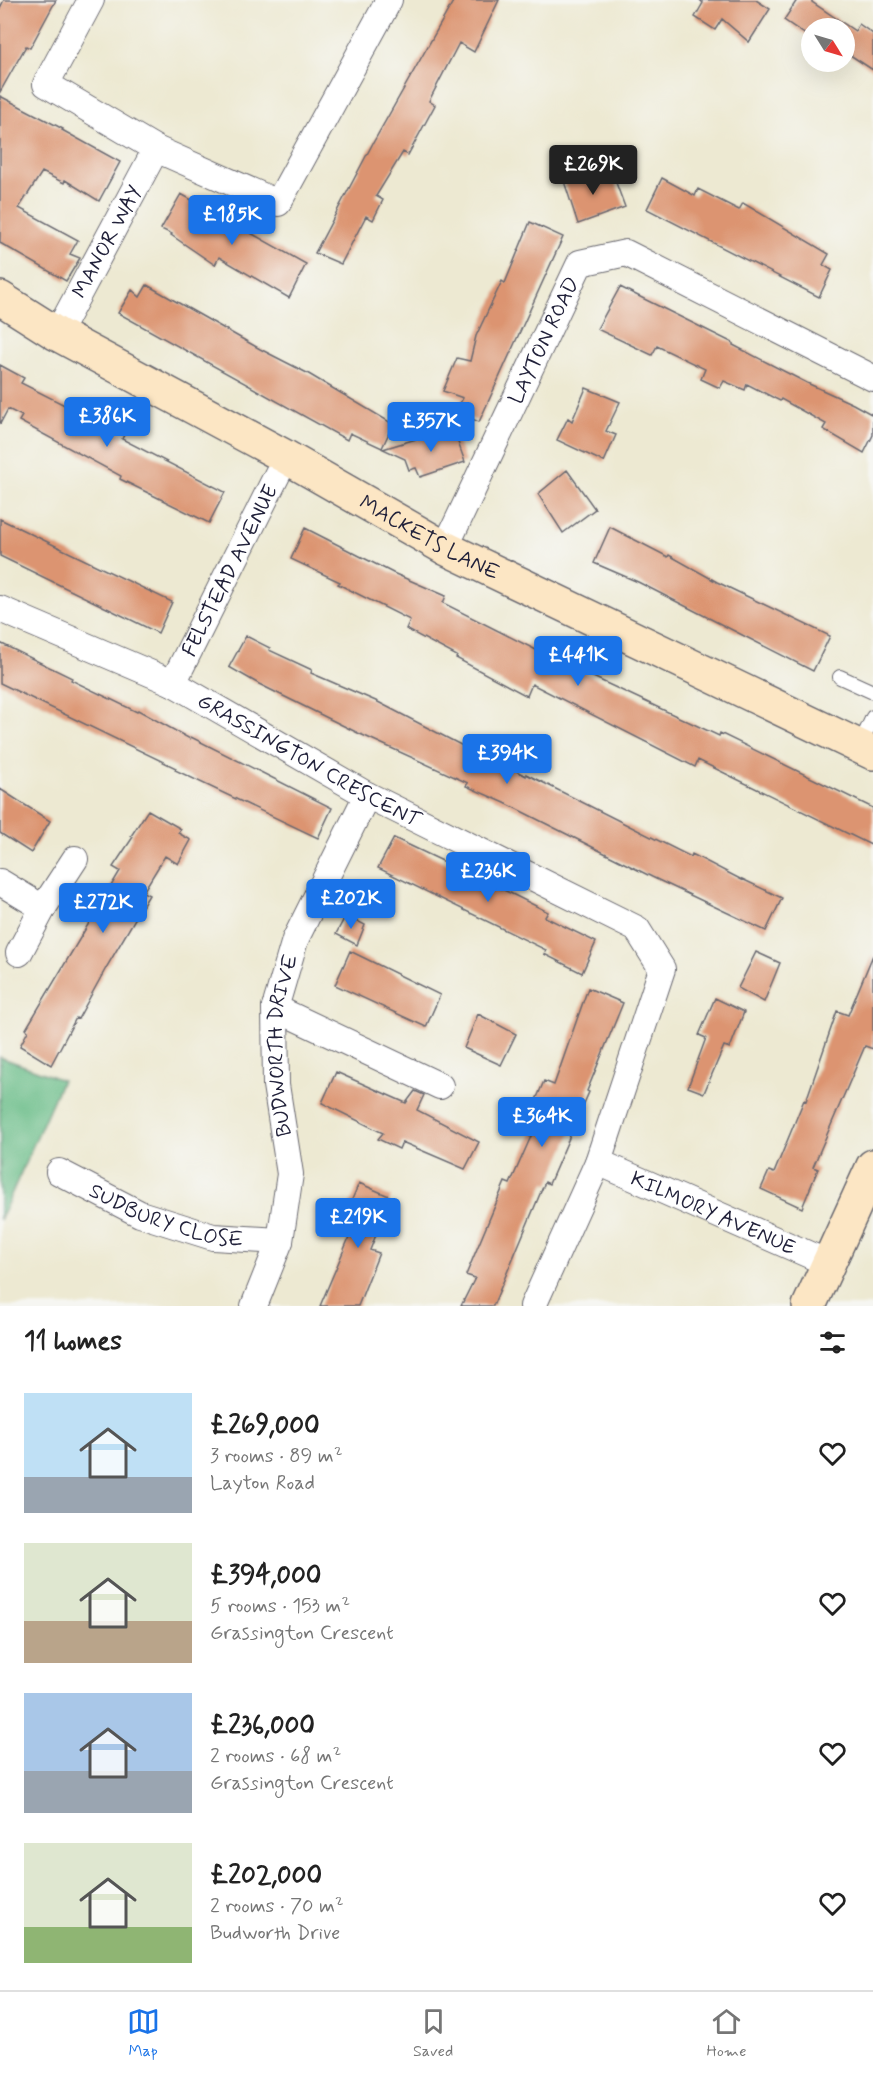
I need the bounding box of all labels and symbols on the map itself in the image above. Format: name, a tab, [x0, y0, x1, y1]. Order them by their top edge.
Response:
north arrow	[801, 18, 855, 72]
pin: £269K	[551, 145, 635, 196]
street label: MANOR WAY	[66, 180, 149, 303]
pin: £185K	[190, 195, 274, 246]
street label: LAYTON ROAD	[502, 272, 586, 409]
pin: £386K	[65, 397, 149, 448]
pin: £357K	[389, 402, 473, 453]
street label: FELSTEAD AVENUE	[175, 480, 285, 661]
street label: MACKETS LANE	[354, 489, 504, 587]
pin: £441K	[536, 636, 620, 687]
street label: GRASSINGTON CRESCENT	[192, 687, 426, 835]
pin: £394K	[465, 734, 549, 785]
pin: £236K	[446, 852, 530, 903]
pin: £202K	[309, 879, 393, 930]
pin: £272K	[61, 883, 145, 934]
street label: BUDWORTH DRIVE	[262, 951, 305, 1139]
pin: £364K	[500, 1097, 584, 1148]
street label: KILMORY AVENUE	[626, 1165, 800, 1262]
street label: SUDBURY CLOSE	[84, 1177, 244, 1254]
pin: £219K	[316, 1198, 400, 1249]

